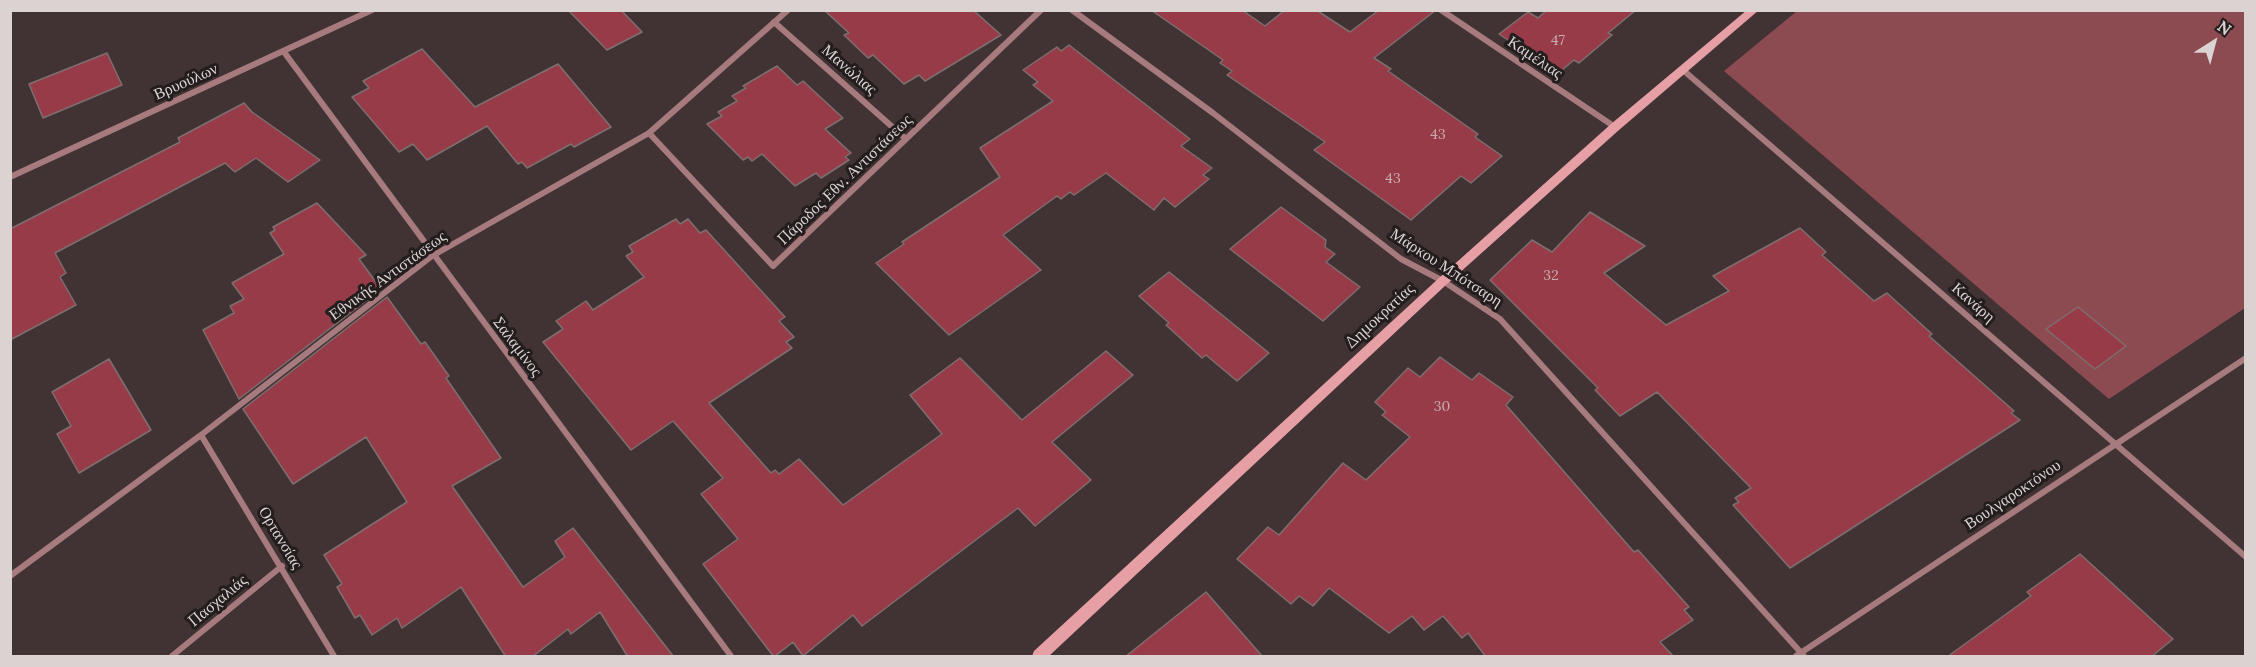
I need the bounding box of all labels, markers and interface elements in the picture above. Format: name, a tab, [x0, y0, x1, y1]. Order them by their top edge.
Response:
north arrow	[2184, 12, 2244, 72]
text: N	[2214, 16, 2235, 39]
street label: Καμέλιας	[1504, 33, 1566, 83]
house number: 47	[1551, 33, 1565, 49]
street label: Μανώλιας	[817, 41, 881, 99]
street label: Βρυούλων	[151, 59, 221, 105]
street label: Πάροδος Εθν. Αντιστάσεως	[774, 111, 916, 249]
house number: 43	[1430, 127, 1446, 143]
house number: 43	[1385, 171, 1401, 187]
street label: Μάρκου Μπότσαρη	[1386, 225, 1506, 311]
street label: Εθνικής Αντιστάσεως	[326, 227, 450, 325]
house number: 32	[1543, 268, 1559, 284]
street label: Δημοκρατίας	[1342, 279, 1418, 353]
street label: Κανάρη	[1947, 279, 1999, 327]
street label: Σαλαμίνος	[488, 313, 546, 381]
house number: 30	[1434, 399, 1450, 415]
street label: Βουλγαροκτόνου	[1961, 456, 2065, 534]
street label: Ορτανσίας	[254, 503, 306, 573]
street label: Πασχαλιάς	[185, 571, 251, 631]

